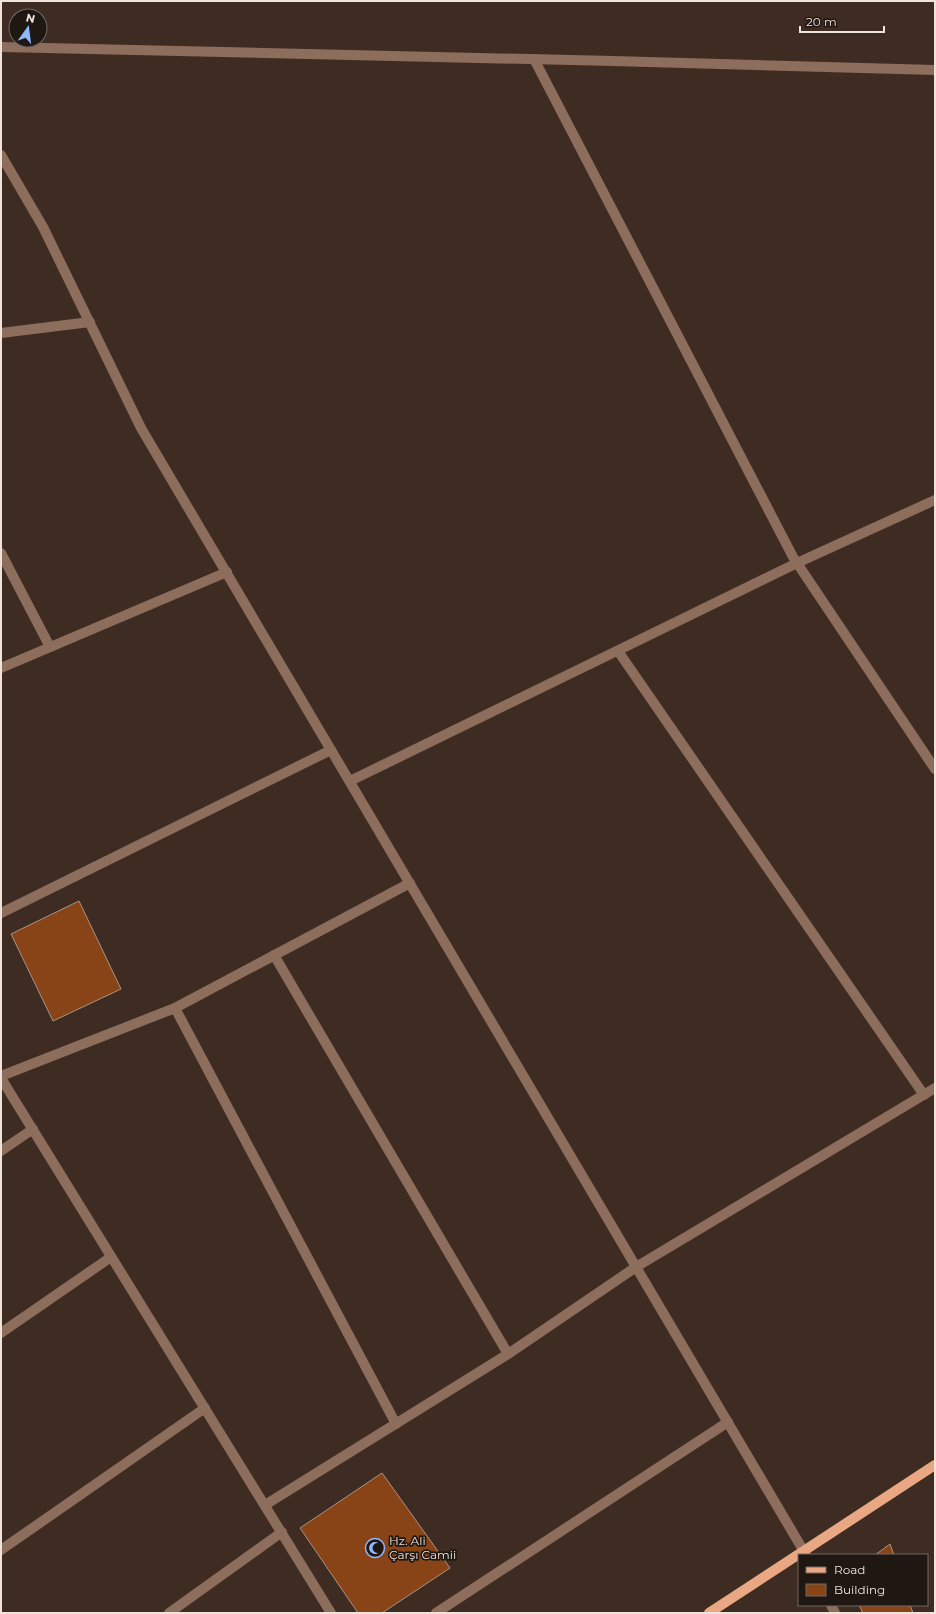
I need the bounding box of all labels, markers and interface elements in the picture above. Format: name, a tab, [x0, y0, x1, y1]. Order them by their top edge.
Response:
north arrow	[8, 8, 48, 48]
scale bar	[800, 8, 884, 34]
text: N	[24, 10, 36, 26]
text: 20 m	[806, 14, 837, 29]
place label: Hz. Ali Çarşı Camii	[389, 1533, 456, 1562]
mosque icon: Hz. Ali Çarşı Camii	[364, 1537, 386, 1559]
legend	[798, 1554, 928, 1606]
text: Road	[834, 1562, 865, 1577]
text: Building	[834, 1582, 885, 1597]

